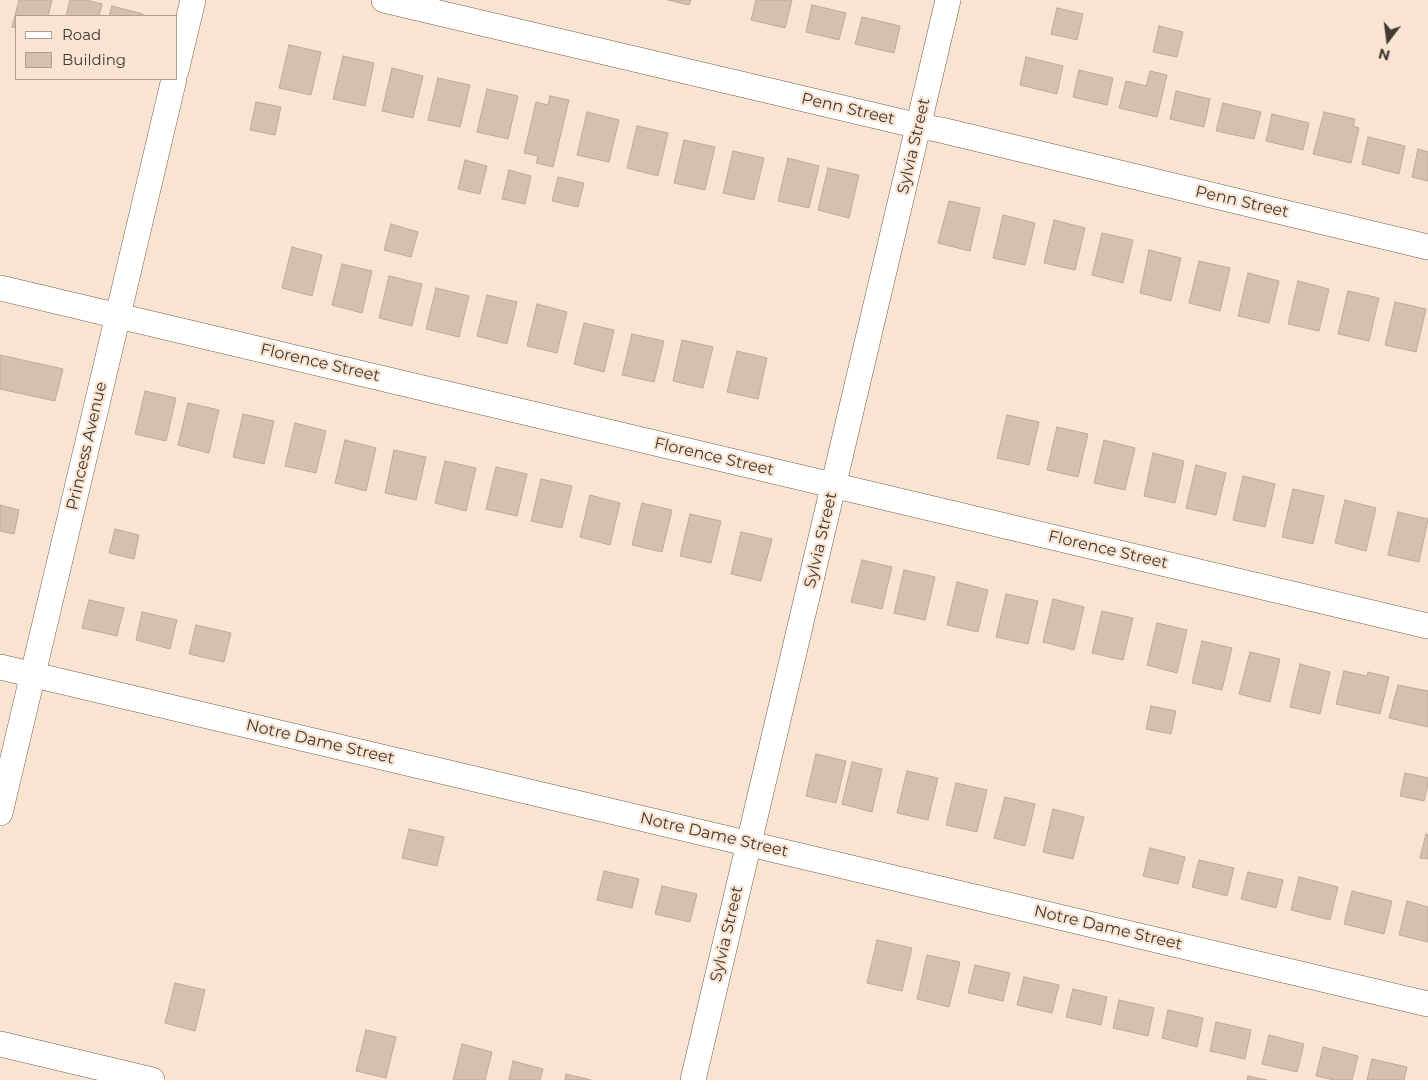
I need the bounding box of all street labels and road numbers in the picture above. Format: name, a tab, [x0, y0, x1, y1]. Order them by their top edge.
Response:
street label: Penn Street	[799, 89, 897, 129]
street label: Sylvia Street	[894, 96, 934, 196]
street label: Penn Street	[1193, 182, 1291, 222]
street label: Florence Street	[258, 340, 382, 386]
street label: Princess Avenue	[63, 380, 111, 512]
street label: Florence Street	[652, 434, 776, 480]
street label: Sylvia Street	[801, 490, 841, 590]
street label: Florence Street	[1046, 527, 1170, 573]
street label: Notre Dame Street	[244, 716, 396, 768]
street label: Notre Dame Street	[638, 809, 790, 861]
street label: Sylvia Street	[707, 884, 747, 984]
street label: Notre Dame Street	[1032, 902, 1184, 954]

